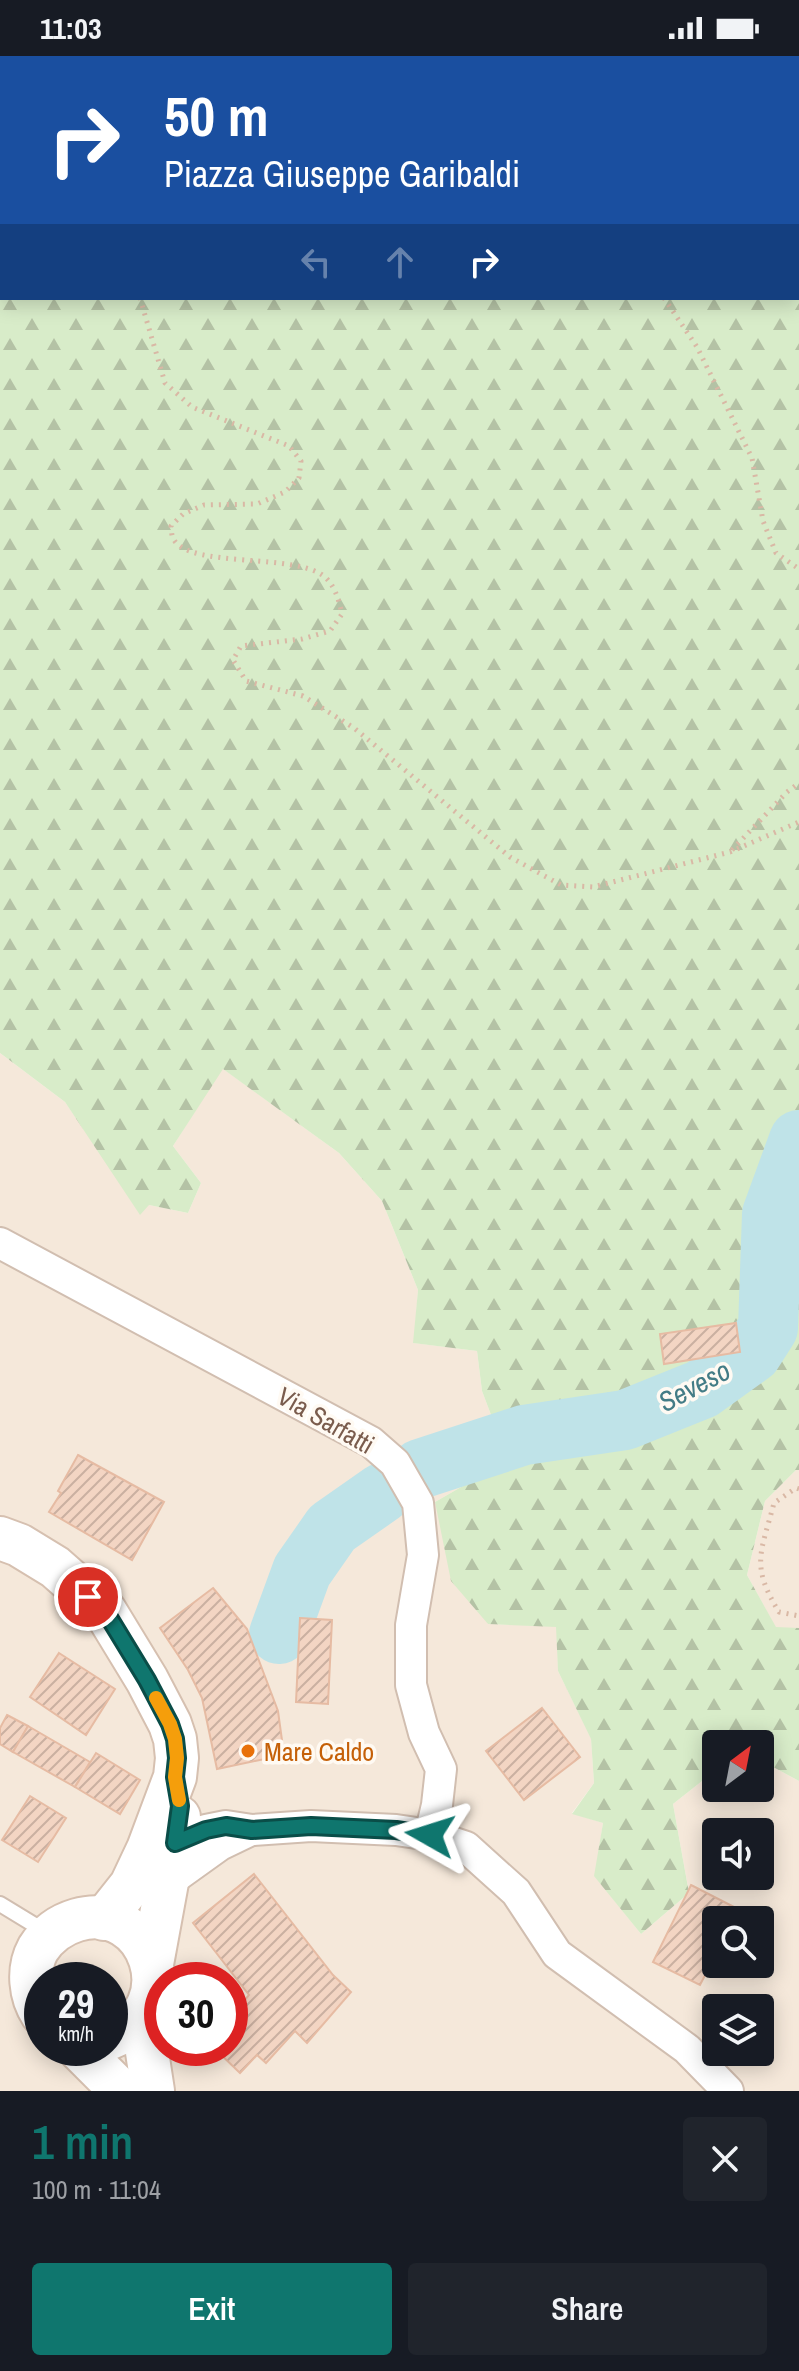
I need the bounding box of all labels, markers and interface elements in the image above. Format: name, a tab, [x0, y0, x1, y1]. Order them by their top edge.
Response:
text: 11:03	[40, 8, 102, 48]
text: 50 m	[164, 78, 269, 153]
icon: right	[32, 88, 136, 192]
text: Piazza Giuseppe Garibaldi	[164, 150, 520, 198]
icon: left	[294, 240, 338, 284]
icon: ahead	[378, 240, 422, 284]
icon: right	[462, 240, 506, 284]
water label: Seveso	[651, 1351, 737, 1421]
street label: Via Sarfatti	[271, 1378, 381, 1462]
pin	[54, 1563, 122, 1631]
icon: arrive	[66, 1575, 110, 1619]
north arrow	[702, 1730, 774, 1802]
map controls	[702, 1730, 774, 2066]
place label: Mare Caldo	[264, 1734, 374, 1769]
marker: Mare Caldo	[239, 1742, 257, 1760]
position arrow	[388, 1793, 472, 1877]
button: sound	[702, 1818, 774, 1890]
button: search	[702, 1906, 774, 1978]
speed limit sign: 30	[144, 1962, 248, 2066]
text: 29	[58, 1977, 94, 2030]
button: layers	[702, 1994, 774, 2066]
text: km/h	[58, 2020, 94, 2047]
text: 1 min	[32, 2109, 133, 2174]
button: close	[683, 2117, 767, 2201]
text: 100 m · 11:04	[32, 2172, 161, 2207]
button: Exit	[32, 2263, 392, 2355]
button: Share	[408, 2263, 767, 2355]

